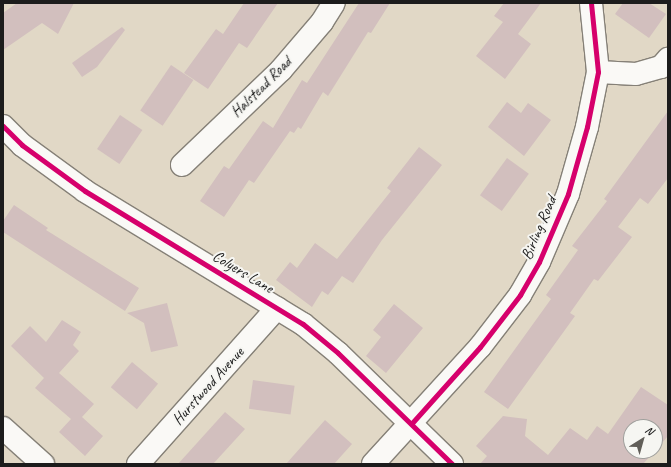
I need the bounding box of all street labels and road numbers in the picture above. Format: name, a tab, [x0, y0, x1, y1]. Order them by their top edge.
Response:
street label: Halstead Road	[227, 53, 295, 121]
street label: Birling Road	[517, 194, 561, 262]
street label: Colyers Lane	[209, 246, 277, 298]
street label: Hurstwood Avenue	[168, 343, 248, 429]

